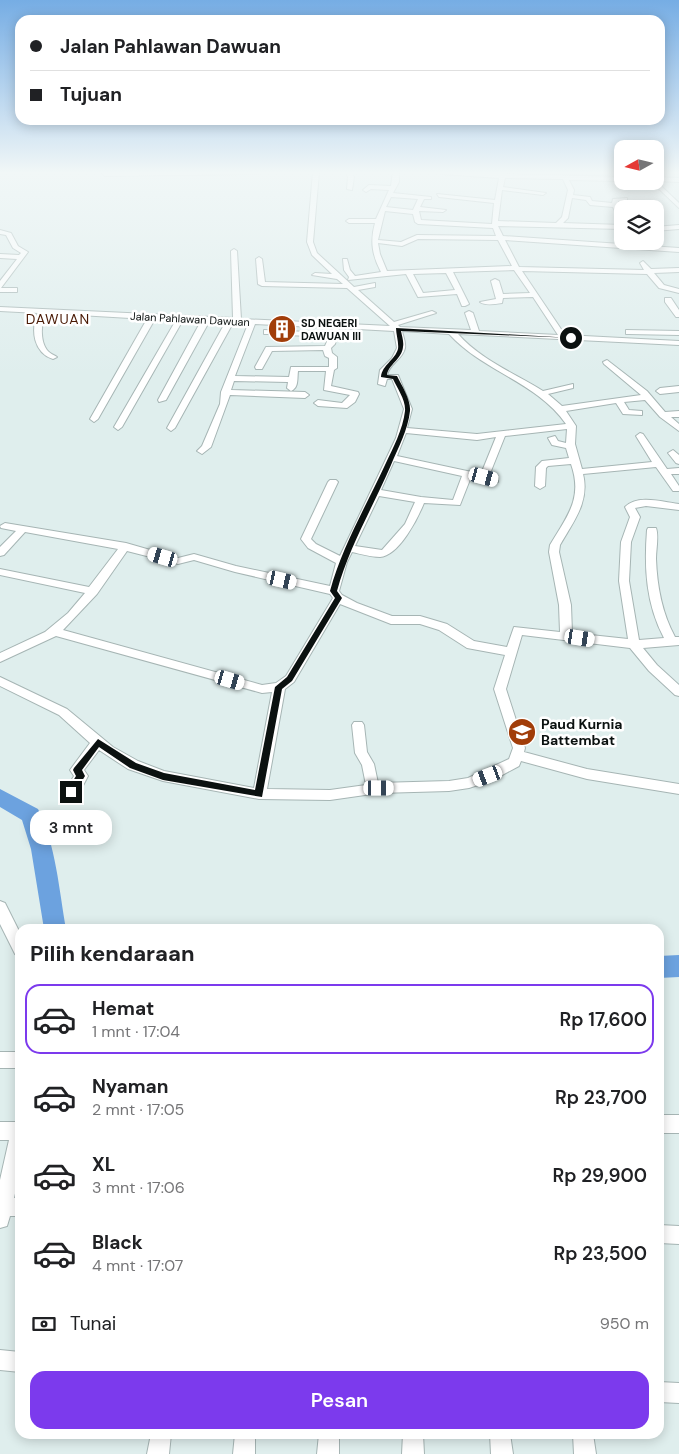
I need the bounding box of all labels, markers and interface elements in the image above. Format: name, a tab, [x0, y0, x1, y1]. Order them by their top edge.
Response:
text: Jalan Pahlawan Dawuan	[60, 34, 281, 59]
text: Tujuan	[60, 82, 122, 107]
north arrow	[614, 140, 664, 190]
map controls	[614, 140, 664, 250]
button: layers	[614, 200, 664, 250]
street label: Jalan Pahlawan Dawuan	[130, 309, 250, 329]
district label: DAWUAN	[26, 310, 90, 328]
building icon: SD NEGERI DAWUAN III	[267, 314, 297, 344]
place label: SD NEGERI DAWUAN III	[301, 316, 361, 343]
route start	[560, 327, 582, 349]
car	[467, 466, 500, 488]
car	[146, 546, 179, 568]
car	[265, 569, 298, 591]
car	[564, 628, 595, 648]
car	[213, 669, 246, 691]
place label: Paud Kurnia Battembat	[541, 715, 623, 749]
school or university icon: Paud Kurnia Battembat	[507, 717, 537, 747]
car	[471, 764, 504, 788]
route end	[60, 781, 82, 803]
car	[364, 781, 394, 796]
callout: 3 mnt	[30, 810, 112, 844]
text: 3 mnt	[49, 817, 93, 838]
text: Pilih kendaraan	[30, 939, 194, 968]
text: Hemat	[92, 996, 154, 1021]
icon: car	[32, 997, 77, 1042]
text: Rp 17,600	[560, 1007, 647, 1032]
text: 1 mnt · 17:04	[92, 1021, 180, 1042]
text: Nyaman	[92, 1074, 168, 1099]
icon: car	[32, 1075, 77, 1120]
text: Rp 23,700	[555, 1085, 647, 1110]
text: 2 mnt · 17:05	[92, 1099, 184, 1120]
text: XL	[92, 1152, 115, 1177]
icon: car	[32, 1153, 77, 1198]
text: Rp 29,900	[553, 1163, 647, 1188]
text: 3 mnt · 17:06	[92, 1177, 185, 1198]
text: Black	[92, 1230, 143, 1255]
icon: car	[32, 1231, 77, 1276]
text: Rp 23,500	[553, 1241, 647, 1266]
text: 4 mnt · 17:07	[92, 1255, 183, 1276]
icon: cash	[30, 1310, 58, 1338]
text: Tunai	[70, 1311, 116, 1336]
text: 950 m	[600, 1313, 649, 1334]
button: Pesan	[30, 1371, 649, 1429]

